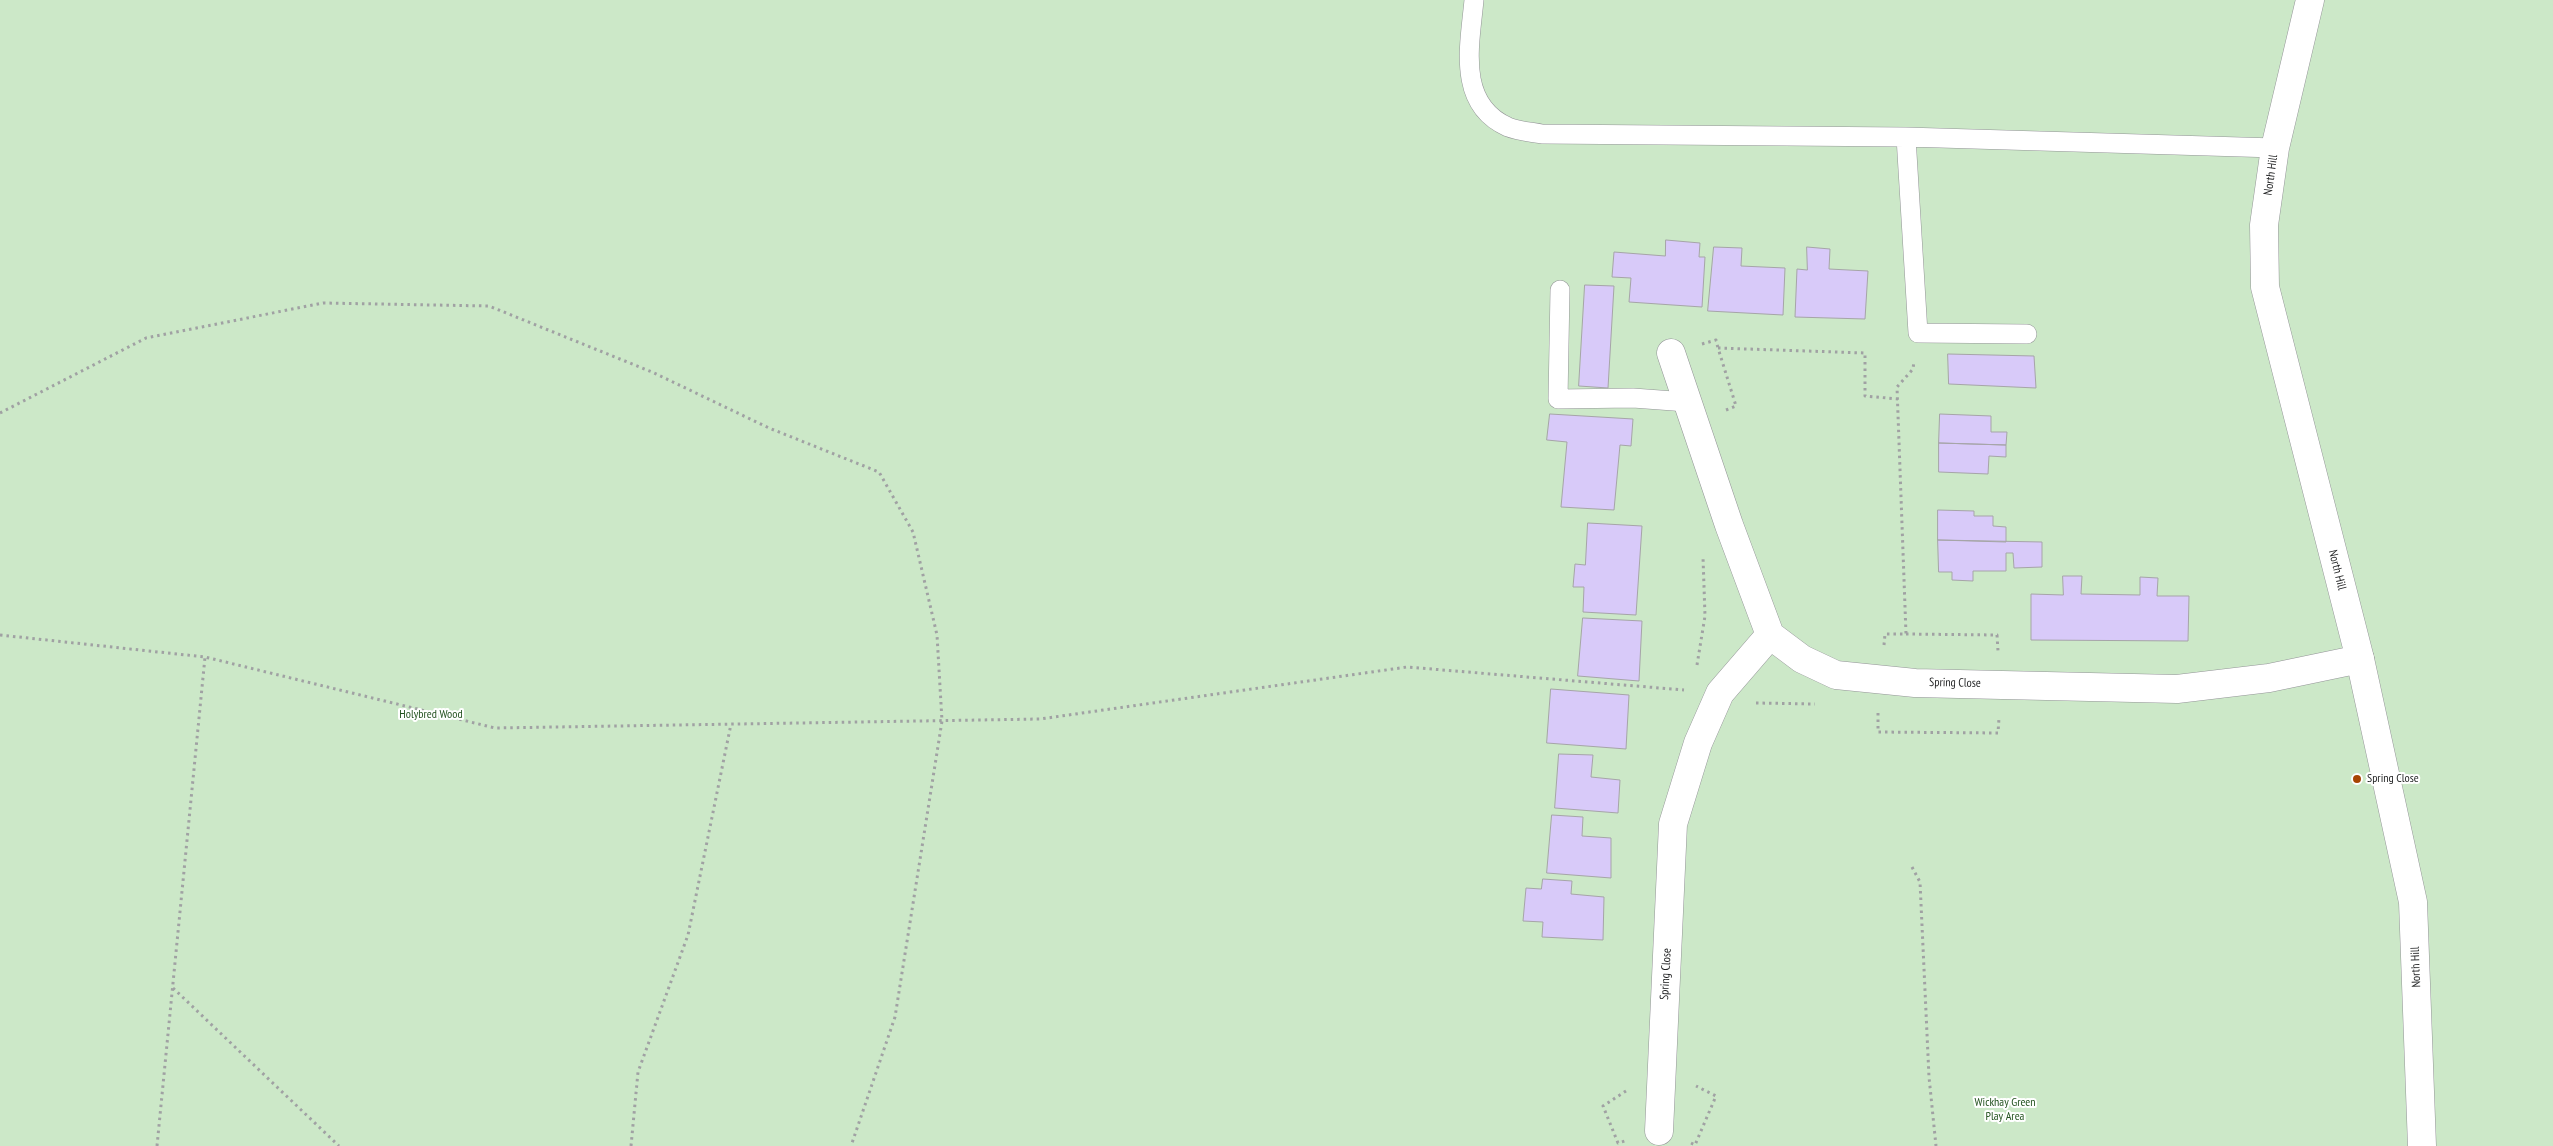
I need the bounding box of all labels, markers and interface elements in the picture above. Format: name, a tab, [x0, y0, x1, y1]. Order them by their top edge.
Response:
street label: North Hill	[2261, 154, 2281, 196]
street label: North Hill	[2325, 548, 2349, 592]
street label: Spring Close	[1929, 675, 1981, 691]
park label: Holybred Wood	[399, 708, 463, 722]
place label: Spring Close	[2367, 772, 2419, 786]
marker: Spring Close	[2351, 773, 2363, 785]
street label: North Hill	[2408, 946, 2424, 988]
street label: Spring Close	[1657, 948, 1675, 1000]
park label: Wickhay Green Play Area	[1974, 1096, 2036, 1124]

